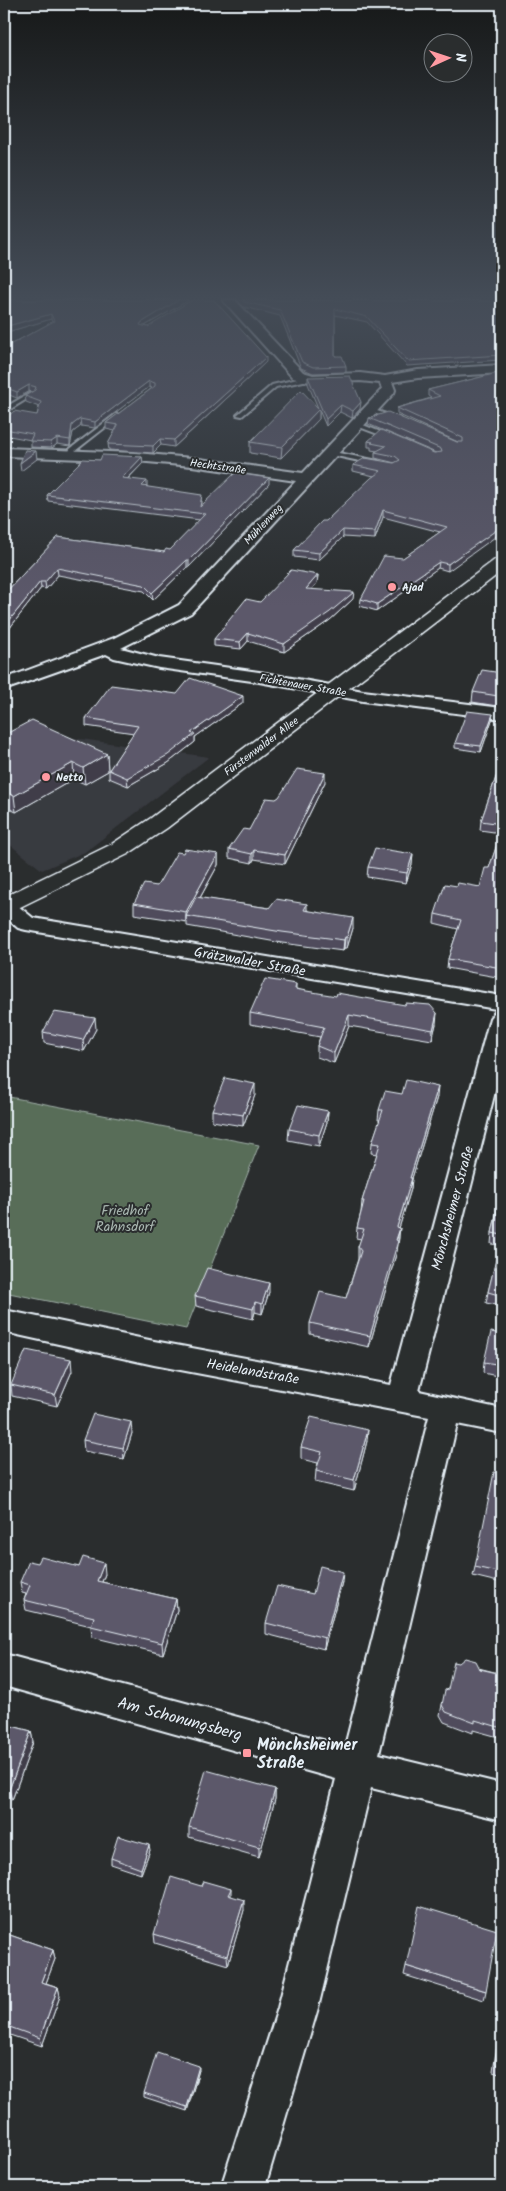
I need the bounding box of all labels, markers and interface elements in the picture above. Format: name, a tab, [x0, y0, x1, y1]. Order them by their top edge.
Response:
north arrow	[424, 32, 474, 82]
text: N	[449, 52, 471, 63]
street label: Hechtstraße	[189, 454, 247, 480]
street label: Mühlenweg	[240, 500, 288, 549]
place label: Ajad	[402, 579, 424, 597]
marker: Ajad	[386, 581, 398, 593]
street label: Fichtenauer Straße	[258, 669, 348, 702]
street label: Fürstenwalder Allee	[220, 712, 303, 781]
place label: Netto	[56, 769, 83, 787]
marker: Netto	[40, 771, 52, 783]
street label: Grätzwalder Straße	[192, 941, 308, 983]
street label: Mönchsheimer Straße	[426, 1143, 480, 1273]
park label: Friedhof Rahnsdorf	[96, 1200, 156, 1238]
street label: Heidelandstraße	[205, 1353, 302, 1391]
street label: Am Schonungsberg	[115, 1691, 245, 1748]
place label: Mönchsheimer Straße	[257, 1733, 358, 1776]
marker: Mönchsheimer Straße	[241, 1747, 253, 1759]

